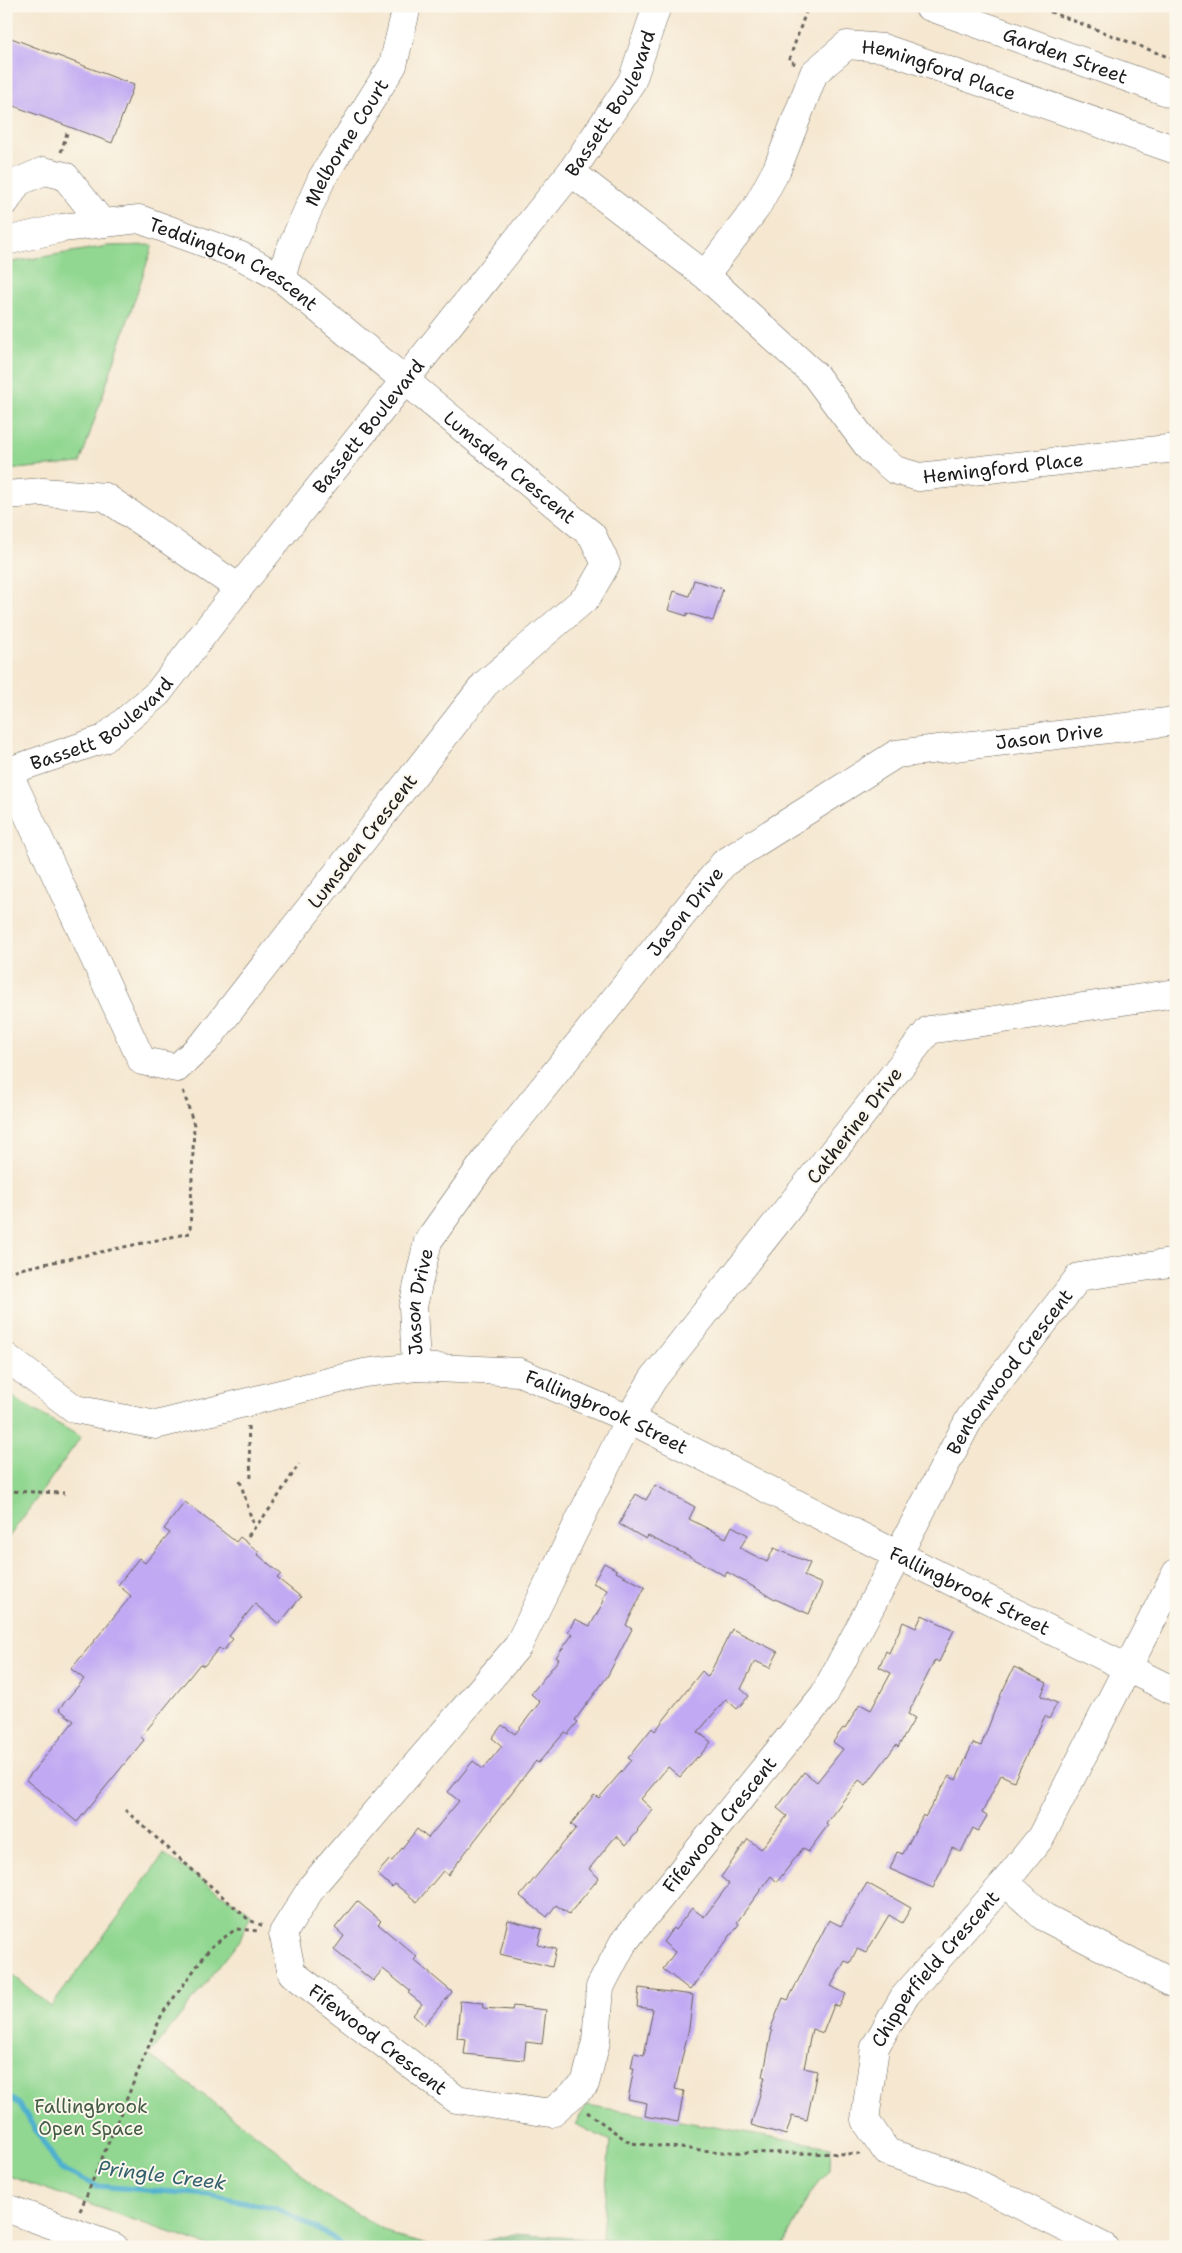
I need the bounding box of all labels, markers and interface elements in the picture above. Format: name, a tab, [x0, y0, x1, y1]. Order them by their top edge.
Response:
street label: Garden Street	[1000, 22, 1131, 90]
street label: Bassett Boulevard	[559, 27, 661, 182]
street label: Hemingford Place	[860, 34, 1019, 106]
street label: Melborne Court	[299, 74, 394, 210]
street label: Teddington Crescent	[145, 212, 323, 316]
street label: Bassett Boulevard	[307, 354, 430, 499]
street label: Lumsden Crescent	[438, 405, 581, 530]
street label: Hemingford Place	[921, 447, 1085, 489]
street label: Bassett Boulevard	[27, 672, 179, 776]
street label: Jason Drive	[994, 718, 1105, 755]
street label: Lumsden Crescent	[302, 769, 423, 914]
street label: Jason Drive	[642, 862, 729, 962]
street label: Catherine Drive	[801, 1062, 908, 1189]
street label: Jason Drive	[400, 1246, 439, 1356]
street label: Bentonwood Crescent	[941, 1284, 1078, 1459]
street label: Fallingbrook Street	[521, 1364, 692, 1460]
street label: Fallingbrook Street	[885, 1541, 1054, 1641]
street label: Fifewood Crescent	[657, 1751, 782, 1898]
street label: Chipperfield Crescent	[866, 1885, 1005, 2052]
street label: Fifewood Crescent	[303, 1978, 452, 2101]
park label: Fallingbrook Open Space	[34, 2094, 148, 2141]
water label: Pringle Creek	[96, 2154, 228, 2196]

